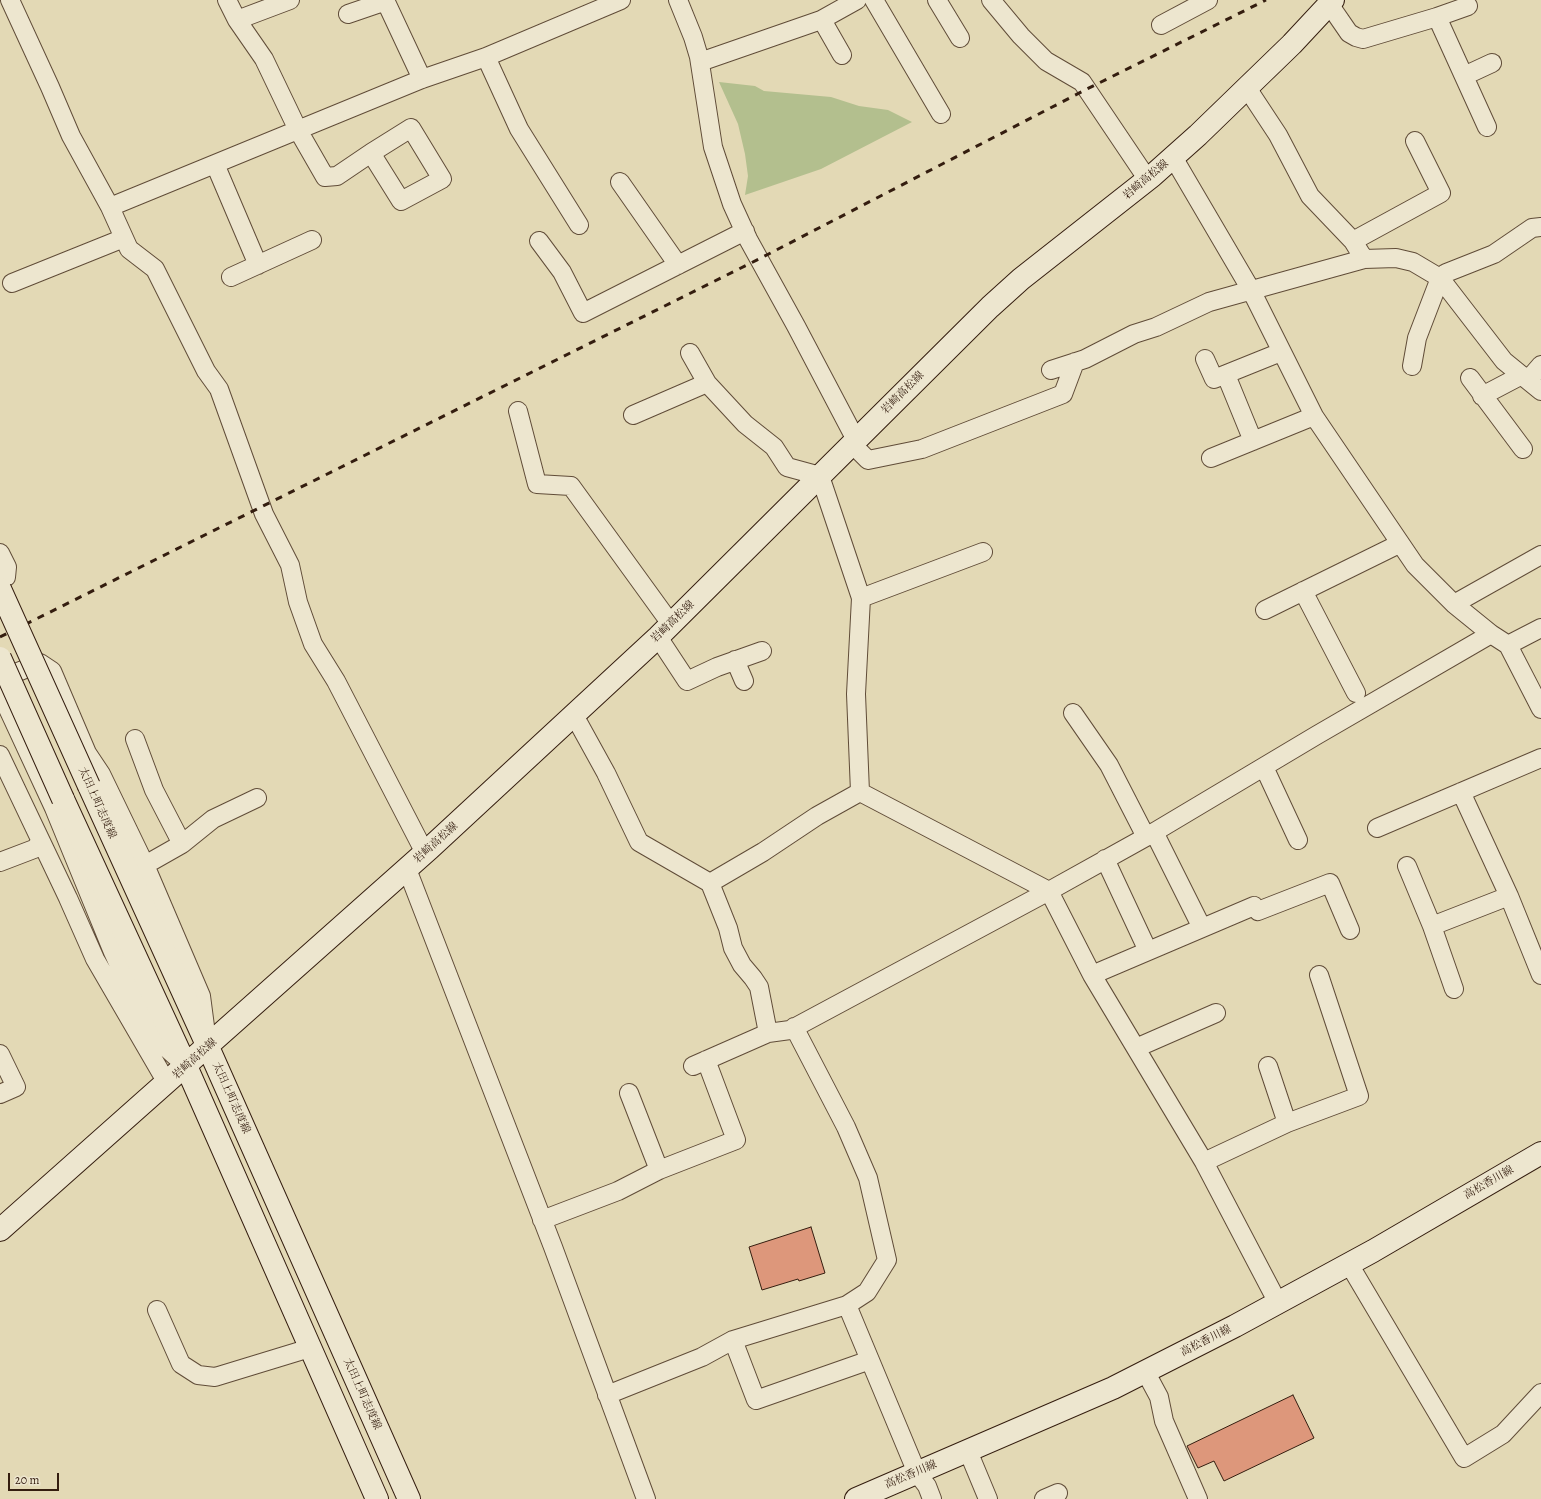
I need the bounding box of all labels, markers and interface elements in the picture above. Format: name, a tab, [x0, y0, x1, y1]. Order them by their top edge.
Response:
street label: 岩崎高松線	[1121, 157, 1171, 203]
street label: 岩崎高松線	[879, 369, 927, 417]
street label: 岩崎高松線	[649, 598, 697, 646]
street label: 太田上町志度線	[75, 765, 119, 841]
street label: 岩崎高松線	[411, 820, 461, 866]
street label: 岩崎高松線	[170, 1036, 220, 1082]
street label: 太田上町志度線	[209, 1060, 253, 1136]
street label: 高松香川線	[1462, 1164, 1516, 1202]
street label: 高松香川線	[1179, 1323, 1233, 1359]
street label: 太田上町志度線	[340, 1356, 384, 1432]
street label: 高松香川線	[883, 1458, 939, 1492]
scale bar	[10, 1465, 61, 1491]
text: 20 m	[15, 1472, 39, 1488]

